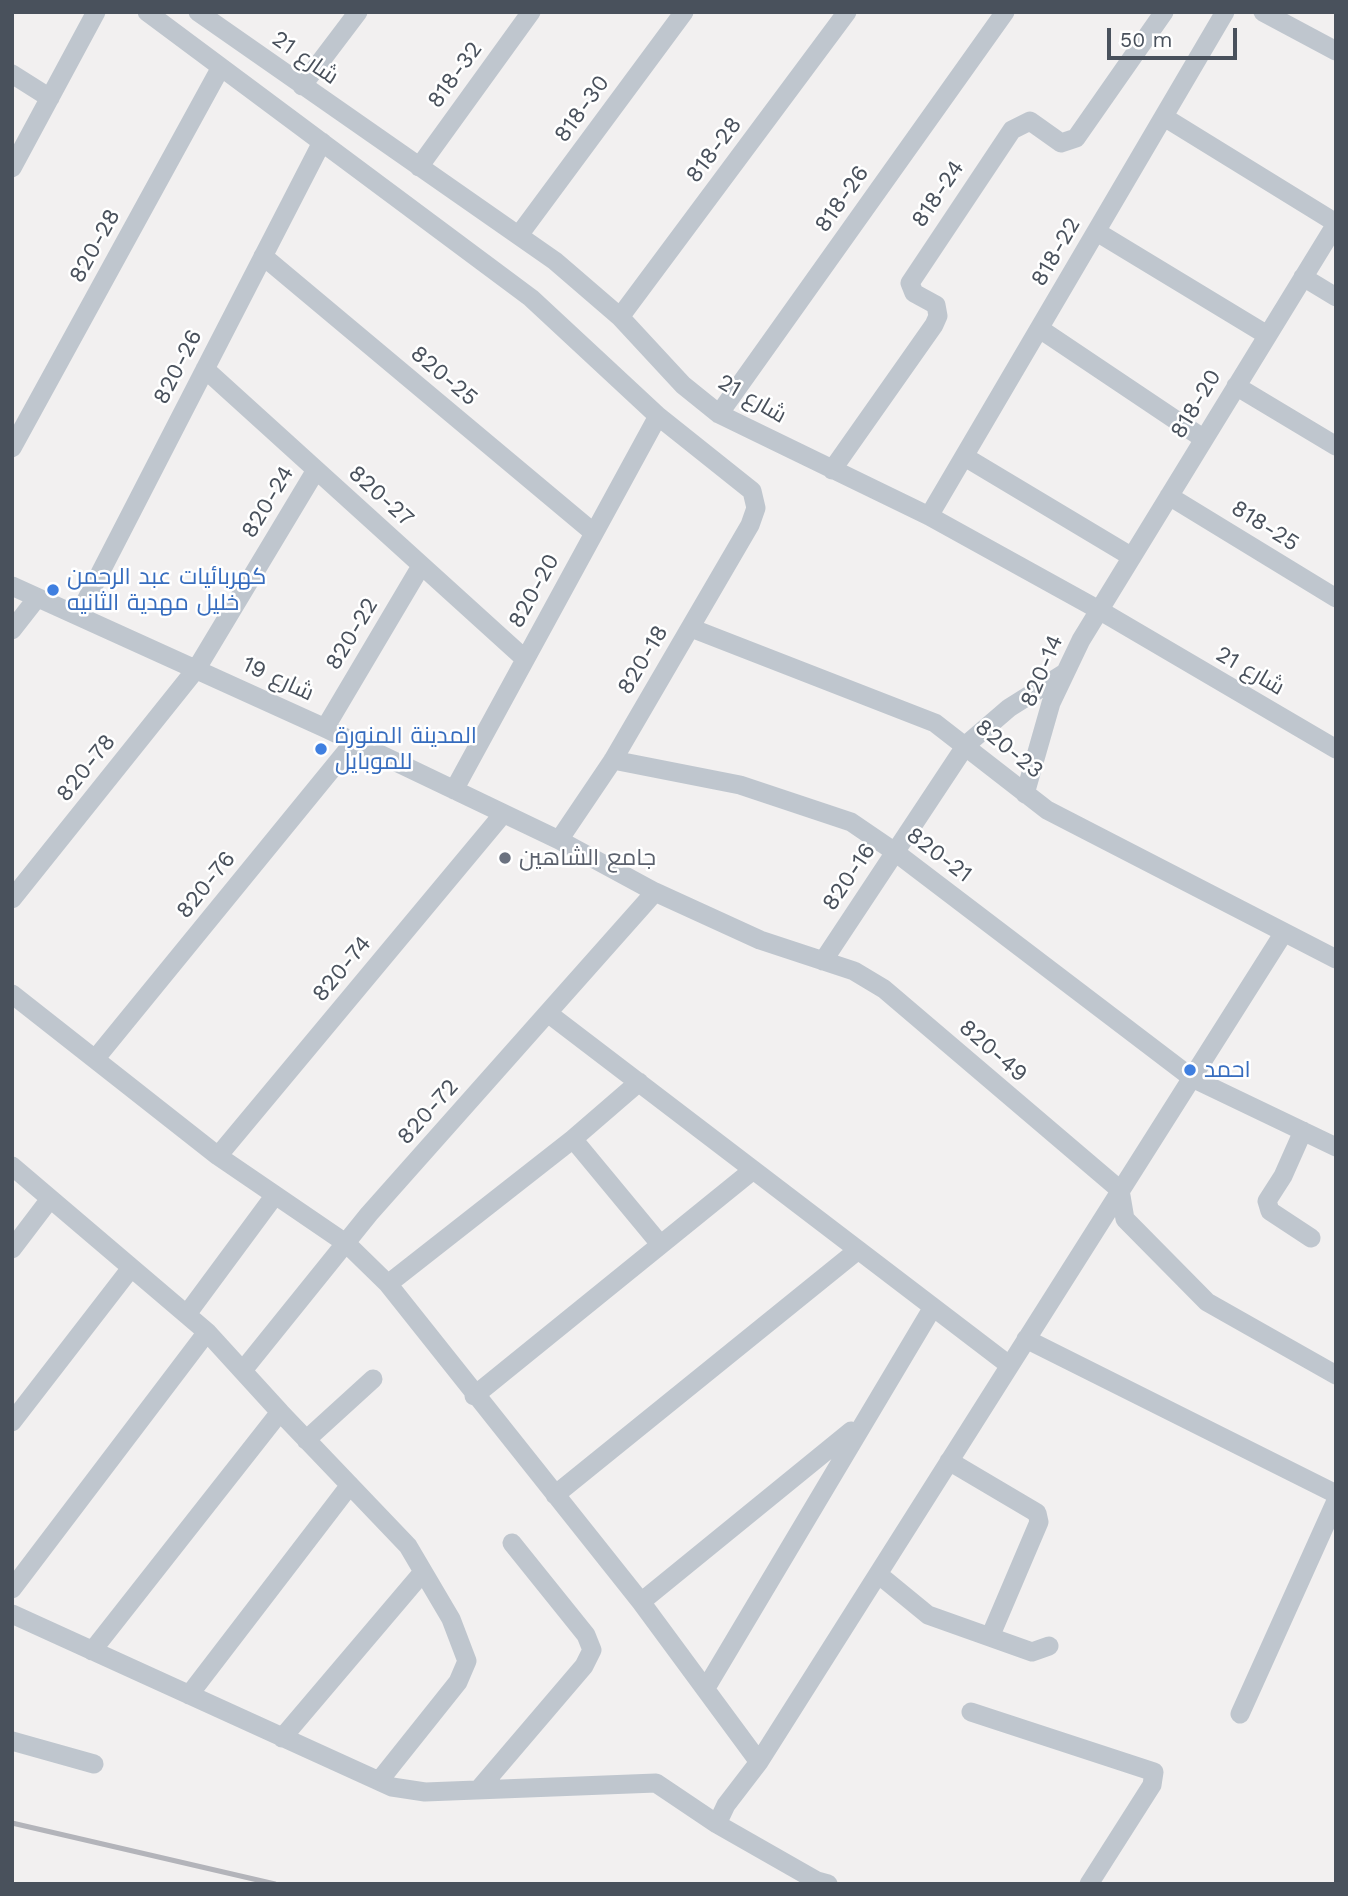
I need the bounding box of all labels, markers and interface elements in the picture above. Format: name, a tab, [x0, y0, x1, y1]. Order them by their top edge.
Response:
scale bar	[1110, 14, 1240, 58]
street label: شارع 21	[266, 25, 344, 91]
text: 50 m	[1120, 27, 1172, 52]
street label: 818-32	[422, 36, 488, 114]
street label: 818-30	[548, 70, 616, 148]
street label: 818-28	[680, 111, 748, 189]
street label: 818-24	[906, 155, 970, 233]
street label: 818-26	[809, 160, 875, 238]
street label: 820-28	[63, 204, 127, 288]
street label: 818-22	[1025, 213, 1087, 291]
street label: 820-26	[148, 325, 208, 409]
street label: 820-25	[405, 340, 483, 412]
street label: 818-20	[1165, 364, 1227, 444]
street label: شارع 21	[713, 368, 791, 430]
street label: 820-27	[343, 459, 419, 533]
street label: 820-24	[236, 461, 300, 543]
street label: 818-25	[1226, 494, 1304, 558]
street label: 820-20	[502, 549, 566, 633]
place label: كهربائيات عبد الرحمن خليل مهدية الثانيه	[67, 563, 266, 617]
marker: كهربائيات عبد الرحمن خليل مهدية الثانيه	[45, 582, 61, 598]
street label: 820-22	[320, 593, 384, 675]
street label: 820-18	[612, 620, 674, 700]
street label: 820-14	[1015, 631, 1069, 711]
street label: شارع 21	[1211, 640, 1289, 702]
street label: شارع 19	[238, 651, 318, 707]
street label: 820-23	[969, 713, 1049, 785]
place label: المدينة المنورة للموبايل	[335, 722, 477, 776]
street label: 820-78	[50, 729, 122, 807]
marker: المدينة المنورة للموبايل	[313, 741, 329, 757]
street label: 820-21	[901, 821, 977, 889]
street label: 820-16	[816, 838, 882, 916]
place label: جامع الشاهين	[519, 844, 656, 872]
street label: 820-76	[171, 846, 241, 924]
marker: جامع الشاهين	[497, 850, 513, 866]
street label: 820-74	[306, 930, 378, 1008]
street label: 820-49	[953, 1014, 1033, 1088]
place label: احمد	[1204, 1056, 1251, 1084]
marker: احمد	[1182, 1062, 1198, 1078]
street label: 820-72	[391, 1074, 465, 1150]

